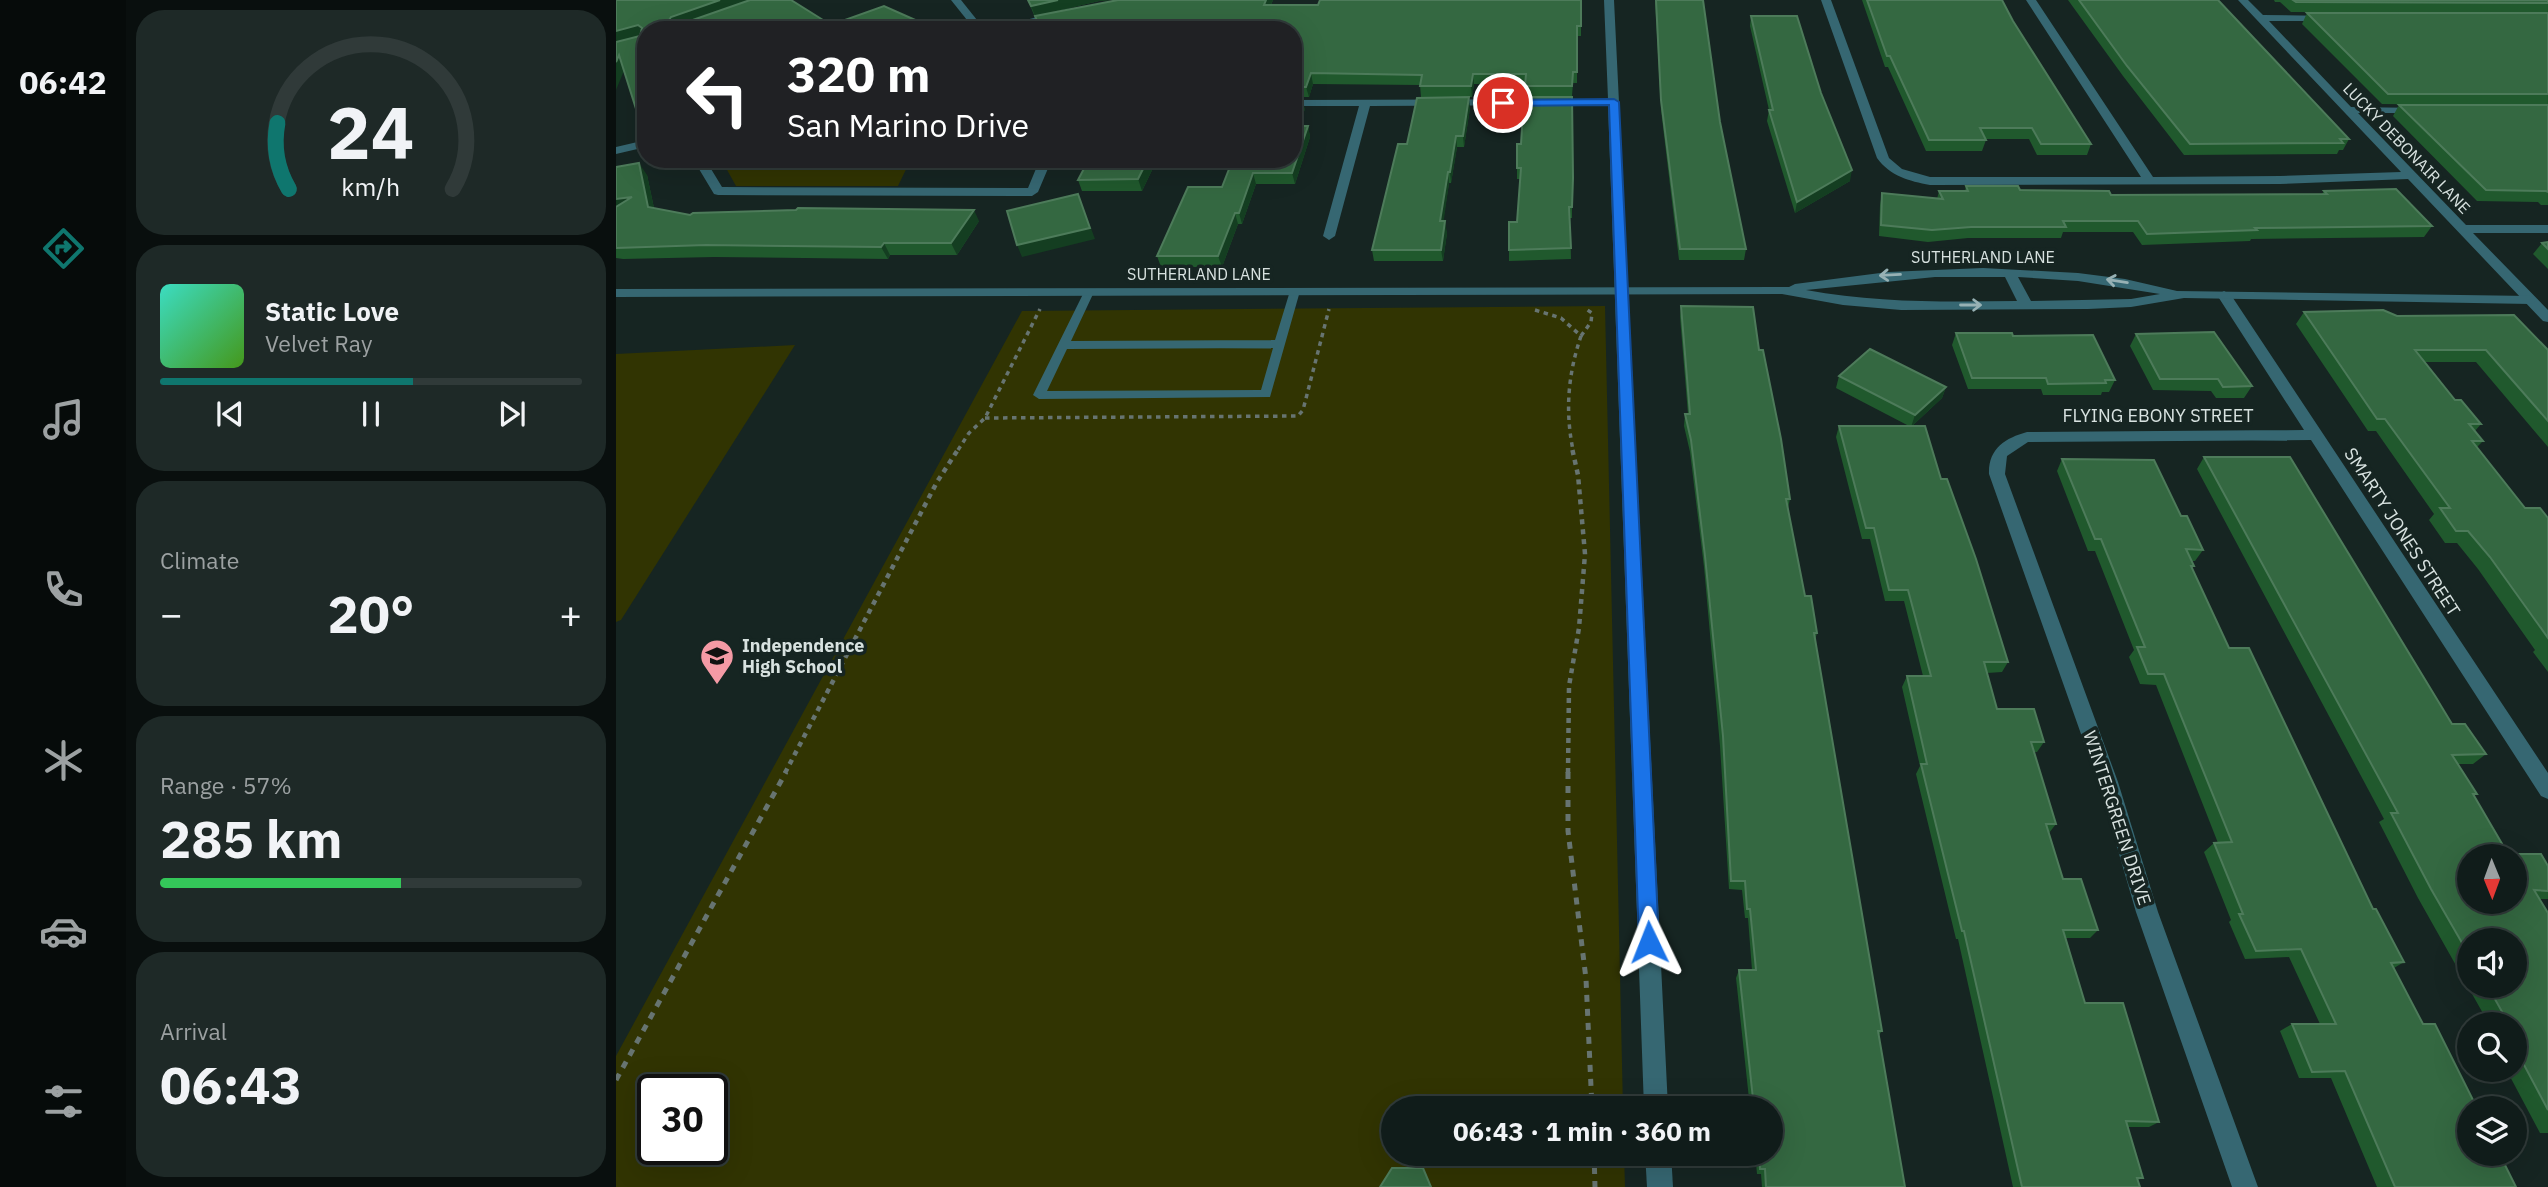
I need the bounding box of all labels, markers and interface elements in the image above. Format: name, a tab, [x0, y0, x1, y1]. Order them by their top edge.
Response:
text: 320 m	[787, 42, 931, 105]
icon: left	[672, 49, 763, 140]
text: 06:42	[19, 61, 107, 103]
pin	[1473, 73, 1533, 133]
street label: LUCKY DEBONAIR LANE	[2339, 78, 2475, 218]
text: 24	[327, 84, 415, 179]
icon: arrive	[1484, 84, 1522, 122]
text: San Marino Drive	[787, 104, 1029, 146]
text: km/h	[342, 170, 400, 203]
icon: directions	[39, 224, 88, 273]
street label: SUTHERLAND LANE	[1911, 247, 2055, 267]
street label: SUTHERLAND LANE	[1127, 264, 1271, 284]
one-way arrow	[1879, 268, 1902, 281]
one-way arrow	[2106, 274, 2129, 287]
text: Static Love	[265, 294, 399, 328]
one-way arrow	[1959, 298, 1982, 312]
text: Velvet Ray	[265, 328, 372, 358]
icon: music	[39, 395, 88, 444]
icon: previous	[211, 395, 249, 433]
icon: pause	[352, 395, 390, 433]
icon: next	[493, 395, 531, 433]
street label: FLYING EBONY STREET	[2062, 404, 2254, 427]
street label: SMARTY JONES STREET	[2339, 443, 2465, 620]
text: Climate	[160, 545, 239, 575]
icon: phone	[39, 565, 88, 614]
text: 20°	[328, 580, 414, 647]
text: −	[160, 589, 183, 638]
text: +	[559, 589, 582, 638]
place label: Independence High School	[742, 634, 864, 678]
school or university icon: Independence High School	[698, 637, 736, 686]
street label: WINTERGREEN DRIVE	[2078, 728, 2157, 908]
icon: climate	[39, 736, 88, 785]
text: Range · 57%	[160, 770, 292, 800]
text: 285 km	[160, 805, 342, 872]
north arrow	[2457, 844, 2527, 914]
map controls	[2457, 844, 2527, 1166]
position arrow	[1612, 905, 1686, 979]
icon: car	[39, 907, 88, 956]
button: sound	[2457, 928, 2527, 998]
button: search	[2457, 1012, 2527, 1082]
text: Arrival	[160, 1016, 227, 1046]
text: 06:43	[160, 1051, 302, 1118]
speed limit sign: 30	[637, 1074, 728, 1165]
icon: filters	[39, 1077, 88, 1126]
button: layers	[2457, 1096, 2527, 1166]
text: 06:43 · 1 min · 360 m	[1453, 1114, 1711, 1148]

